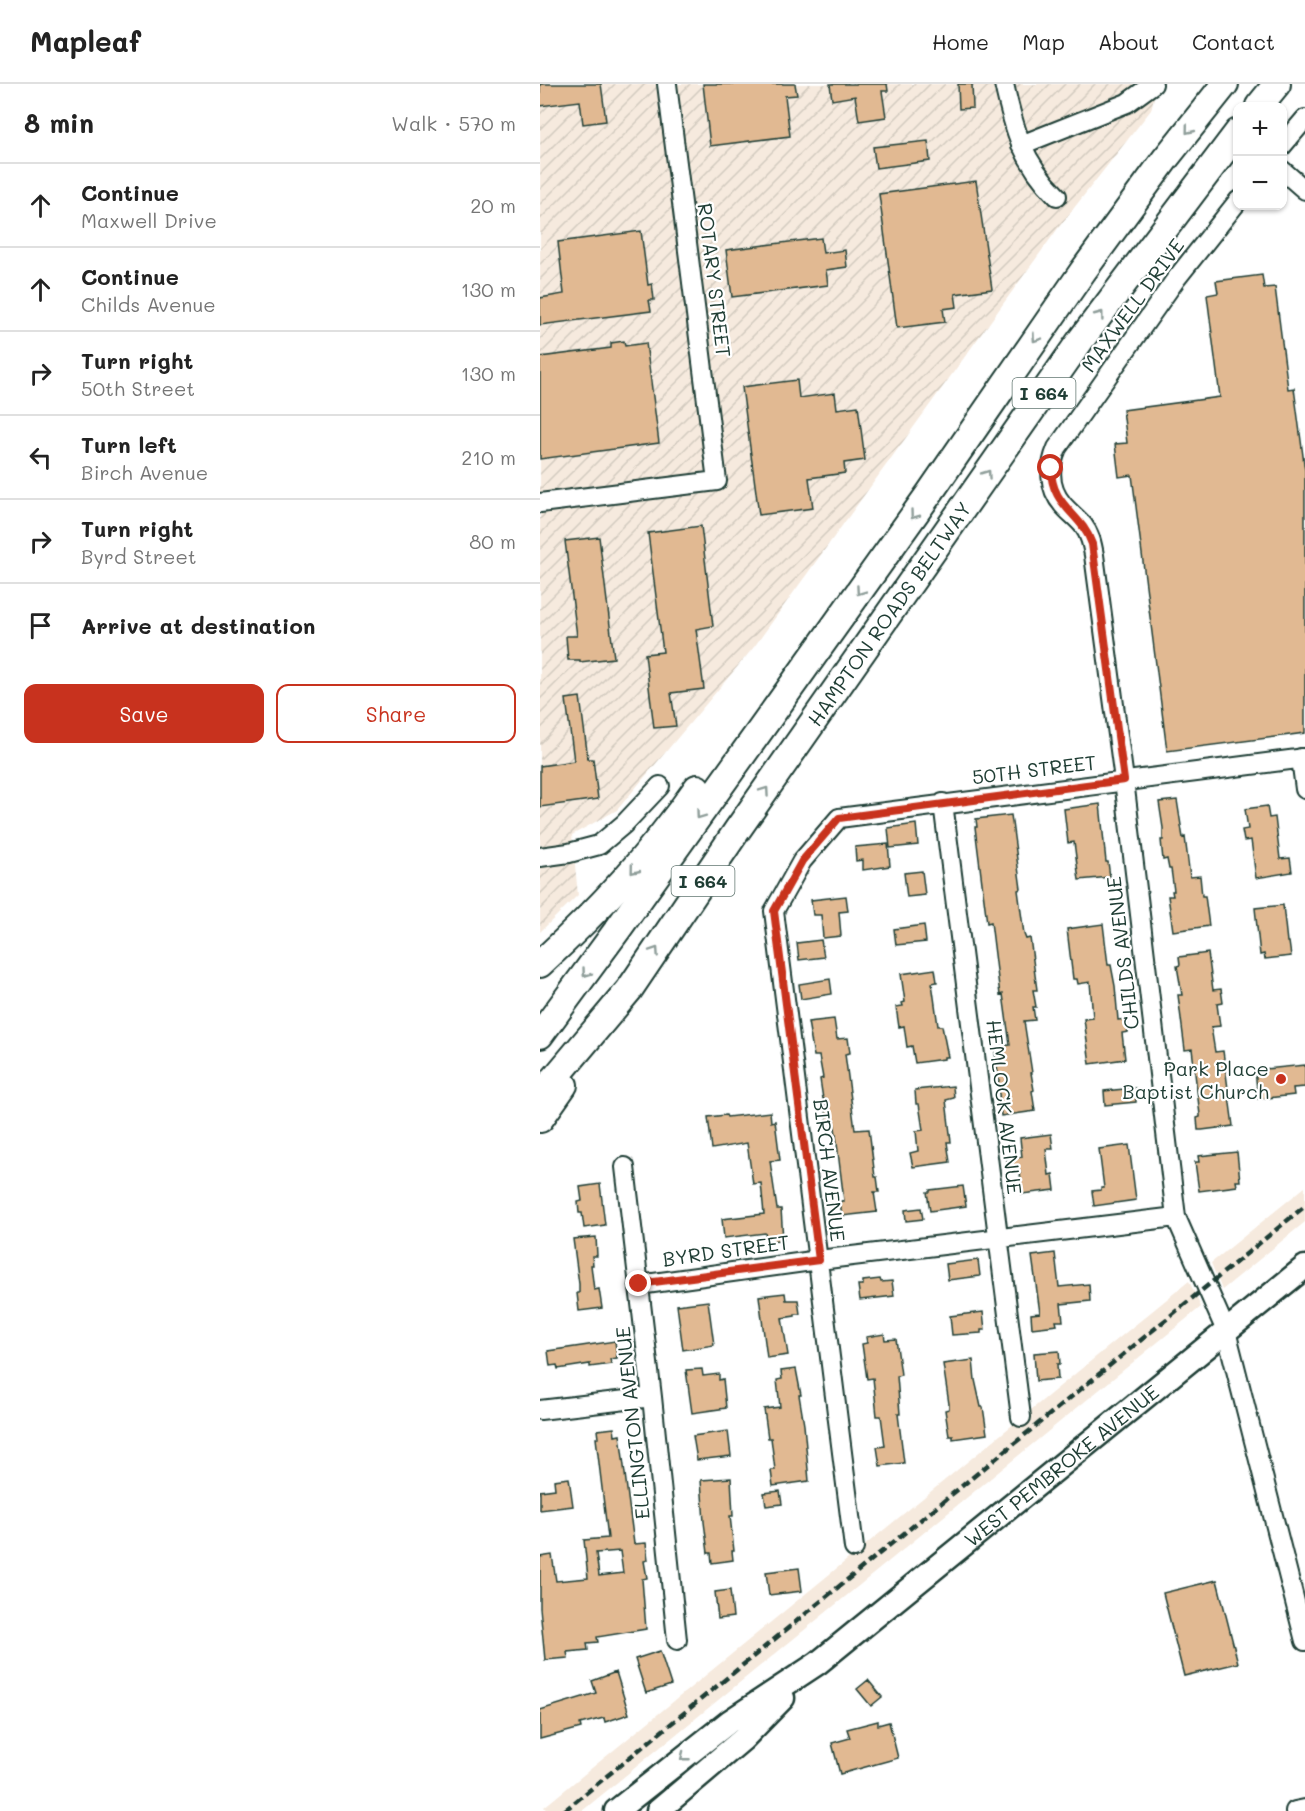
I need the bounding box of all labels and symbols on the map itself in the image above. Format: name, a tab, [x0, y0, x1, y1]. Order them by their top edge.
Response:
one-way arrow	[1185, 123, 1196, 134]
street label: ROTARY STREET	[693, 201, 737, 359]
street label: MAXWELL DRIVE	[1075, 233, 1189, 377]
one-way arrow	[1093, 311, 1104, 322]
one-way arrow	[1032, 331, 1043, 342]
road number: I 664	[1012, 378, 1076, 408]
route start	[1037, 454, 1063, 480]
one-way arrow	[980, 470, 991, 481]
street label: HAMPTON ROADS BELTWAY	[801, 496, 977, 731]
one-way arrow	[910, 509, 921, 520]
one-way arrow	[856, 584, 867, 595]
street label: 50TH STREET	[970, 748, 1098, 790]
one-way arrow	[758, 786, 769, 797]
one-way arrow	[696, 808, 707, 819]
one-way arrow	[630, 863, 641, 874]
road number: I 664	[672, 866, 735, 896]
street label: CHILDS AVENUE	[1100, 875, 1144, 1031]
one-way arrow	[648, 947, 659, 958]
one-way arrow	[582, 967, 593, 978]
street label: HEMLOCK AVENUE	[981, 1018, 1029, 1196]
place label: Park Place Baptist Church	[1122, 1055, 1269, 1104]
marker: Park Place Baptist Church	[1274, 1072, 1288, 1086]
street label: BIRCH AVENUE	[808, 1097, 852, 1243]
street label: BYRD STREET	[661, 1228, 791, 1272]
route end	[625, 1270, 651, 1296]
street label: ELLINGTON AVENUE	[609, 1325, 655, 1521]
street label: WEST PEMBROKE AVENUE	[959, 1378, 1164, 1552]
one-way arrow	[679, 1750, 690, 1761]

